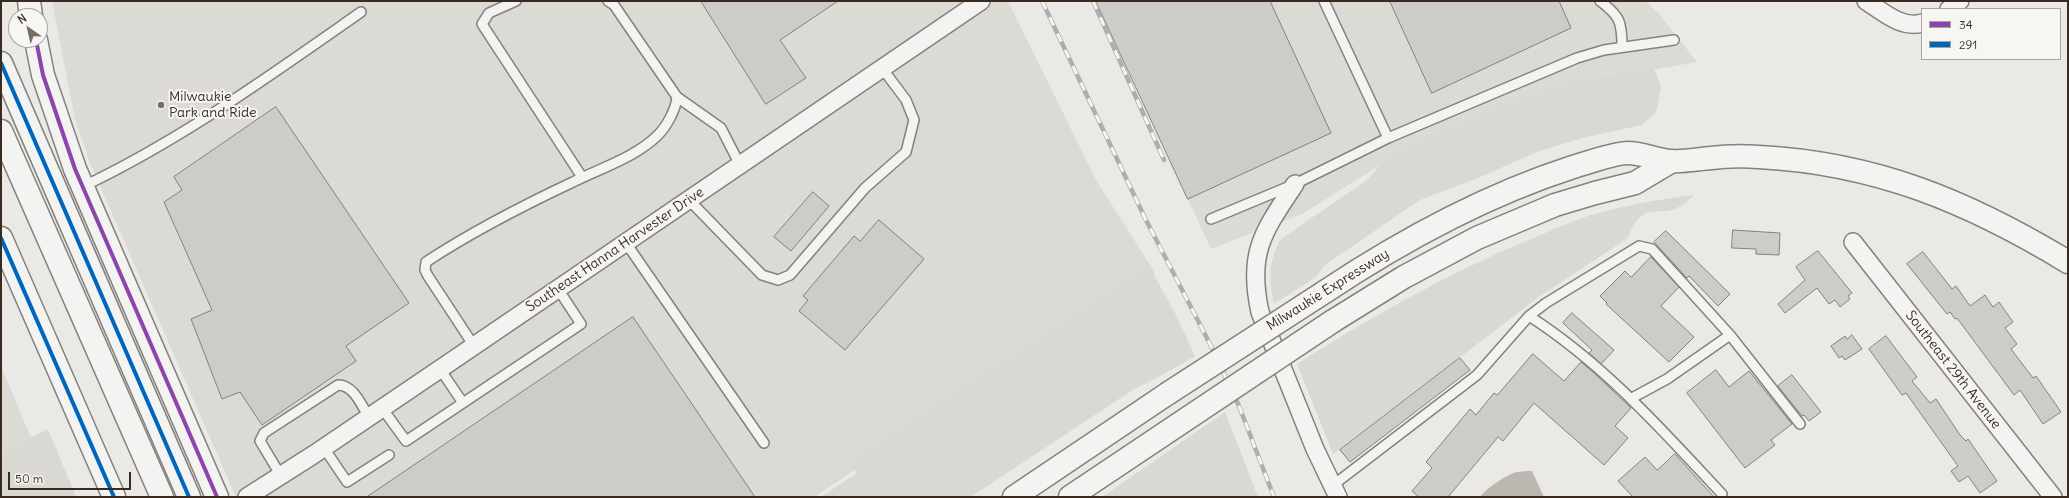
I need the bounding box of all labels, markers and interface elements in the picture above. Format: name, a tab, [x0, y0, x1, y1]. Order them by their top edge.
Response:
north arrow	[8, 8, 48, 48]
legend	[1921, 8, 2061, 60]
text: N	[15, 11, 29, 27]
text: 34	[1959, 17, 1973, 32]
text: 291	[1959, 37, 1977, 52]
place label: Milwaukie Park and Ride	[169, 89, 257, 122]
marker: Milwaukie Park and Ride	[156, 100, 166, 110]
street label: Southeast Hanna Harvester Drive	[523, 184, 707, 316]
street label: Milwaukie Expressway	[1264, 245, 1392, 335]
street label: Southeast 29th Avenue	[1902, 308, 2004, 432]
scale bar	[10, 464, 133, 490]
text: 50 m	[15, 471, 43, 486]

